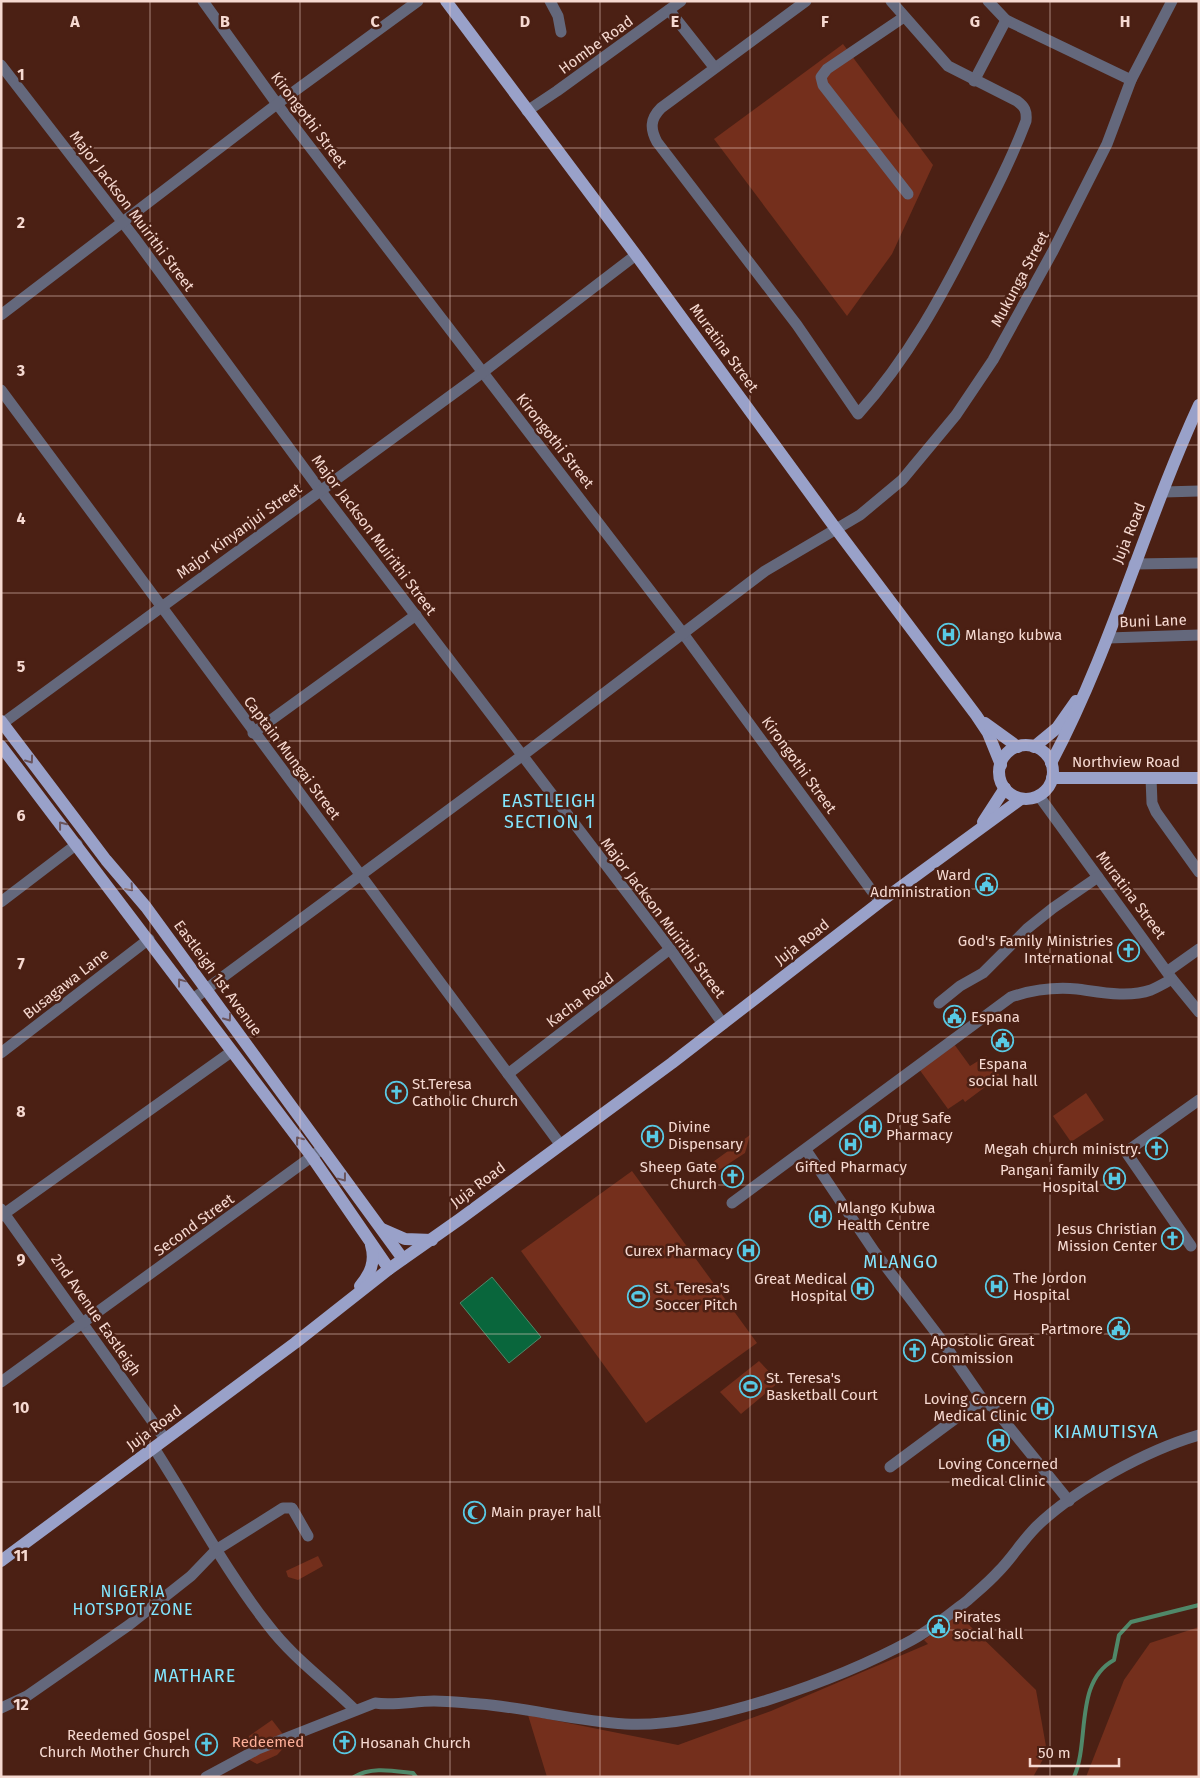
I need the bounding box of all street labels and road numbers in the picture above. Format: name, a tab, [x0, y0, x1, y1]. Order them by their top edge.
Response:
street label: Hombe Road	[555, 12, 637, 78]
street label: Kirongothi Street	[267, 69, 351, 172]
street label: Major Jackson Muirithi Street	[66, 127, 199, 295]
street label: Mukunga Street	[987, 228, 1053, 330]
street label: Muratina Street	[686, 300, 763, 396]
street label: Kirongothi Street	[512, 390, 598, 492]
street label: Major Jackson Muirithi Street	[308, 451, 441, 619]
street label: Major Kinyanjui Street	[173, 479, 305, 582]
street label: Juja Road	[1109, 500, 1149, 566]
street label: Buni Lane	[1119, 611, 1187, 631]
street label: Captain Mungai Street	[240, 693, 345, 824]
street label: Kirongothi Street	[758, 713, 841, 817]
street label: Northview Road	[1072, 753, 1180, 771]
street label: Major Jackson Muirithi Street	[597, 834, 730, 1002]
street label: Muratina Street	[1092, 848, 1170, 943]
street label: Juja Road	[771, 915, 833, 969]
street label: Eastleigh 1st Avenue	[170, 917, 266, 1039]
street label: Busagawa Lane	[20, 945, 112, 1023]
street label: Kacha Road	[543, 969, 617, 1031]
street label: Juja Road	[447, 1158, 509, 1212]
street label: Second Street	[151, 1190, 238, 1260]
street label: 2nd Avenue Eastleigh	[47, 1251, 145, 1379]
street label: Juja Road	[123, 1401, 185, 1455]

